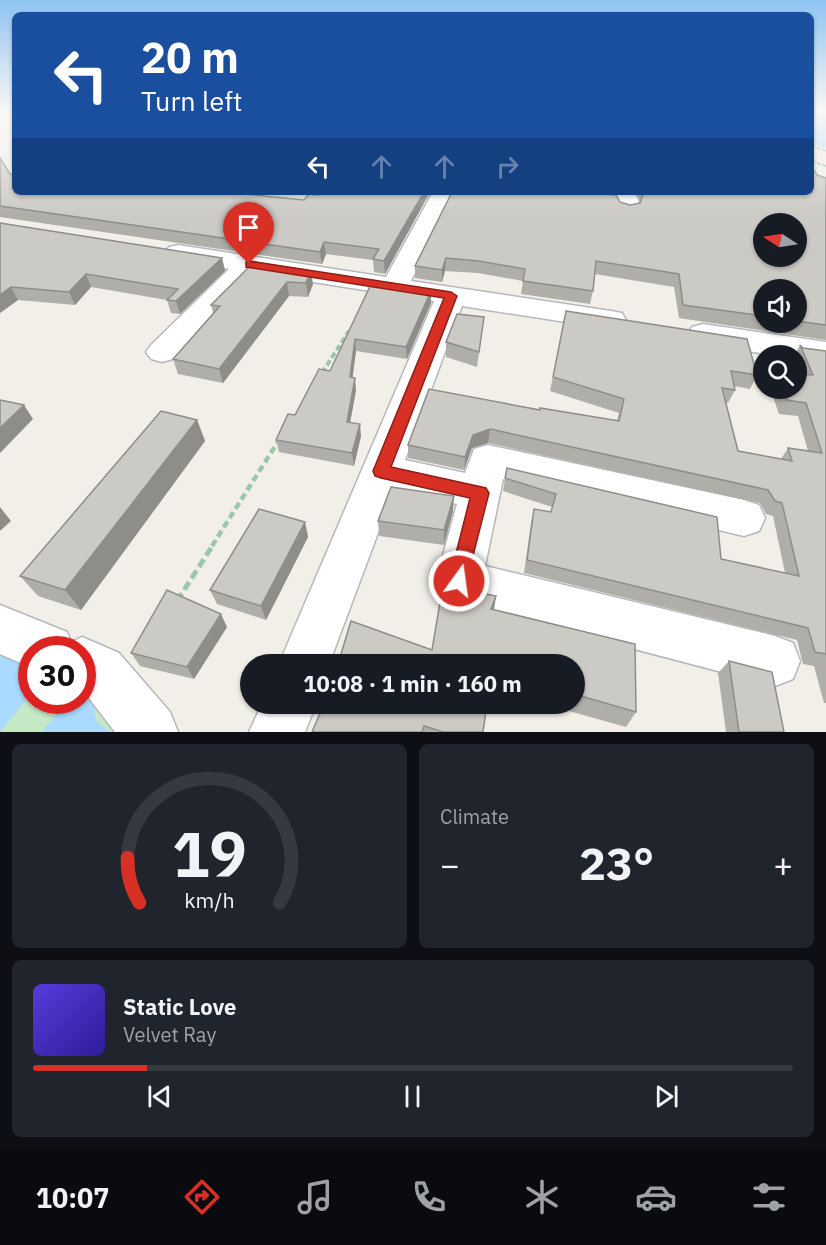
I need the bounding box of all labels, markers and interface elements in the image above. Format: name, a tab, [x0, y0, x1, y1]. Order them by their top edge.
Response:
text: 20 m	[141, 30, 239, 85]
icon: left	[42, 36, 120, 114]
text: Turn left	[141, 83, 242, 118]
icon: left	[302, 150, 335, 183]
icon: ahead	[365, 150, 398, 183]
icon: ahead	[428, 150, 461, 183]
icon: right	[491, 150, 524, 183]
pin	[223, 202, 274, 264]
icon: arrive	[232, 211, 265, 244]
north arrow	[753, 213, 807, 267]
map controls	[753, 213, 807, 399]
button: sound	[753, 279, 807, 333]
button: search	[753, 345, 807, 399]
position arrow	[427, 549, 491, 613]
speed limit sign: 30	[18, 636, 96, 714]
text: 10:08 · 1 min · 160 m	[303, 669, 522, 698]
text: Climate	[440, 803, 509, 830]
text: 19	[172, 813, 247, 894]
text: 23°	[579, 834, 654, 892]
text: −	[440, 843, 460, 886]
text: +	[773, 843, 793, 886]
text: km/h	[184, 886, 235, 914]
text: Static Love	[123, 992, 236, 1021]
text: Velvet Ray	[123, 1021, 216, 1048]
icon: previous	[143, 1080, 176, 1113]
icon: pause	[396, 1080, 429, 1113]
icon: next	[650, 1080, 683, 1113]
icon: directions	[181, 1176, 223, 1218]
icon: music	[294, 1176, 336, 1218]
icon: phone	[408, 1176, 450, 1218]
icon: climate	[521, 1176, 563, 1218]
icon: car	[635, 1176, 677, 1218]
icon: filters	[748, 1176, 790, 1218]
text: 10:07	[36, 1180, 109, 1215]

